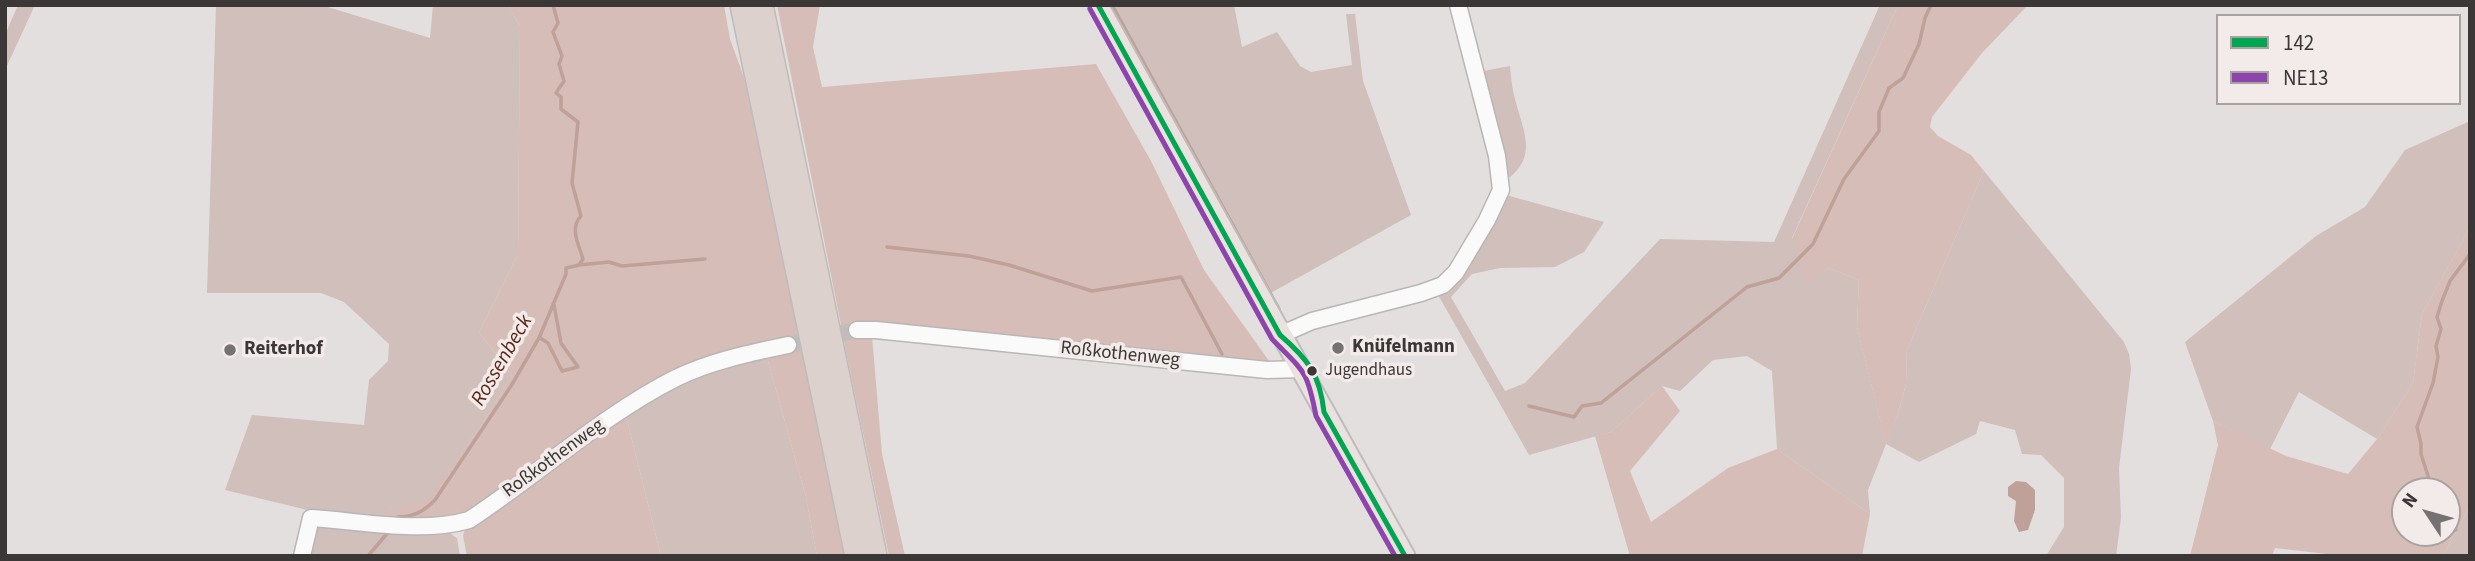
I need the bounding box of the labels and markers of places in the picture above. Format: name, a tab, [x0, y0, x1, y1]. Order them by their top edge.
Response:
place label: Knüfelmann	[1352, 337, 1455, 359]
place label: Reiterhof	[244, 339, 323, 361]
marker: Knüfelmann	[1330, 340, 1346, 356]
marker: Reiterhof	[222, 342, 238, 358]
place label: Jugendhaus	[1325, 361, 1412, 381]
marker: Jugendhaus	[1305, 364, 1319, 378]

